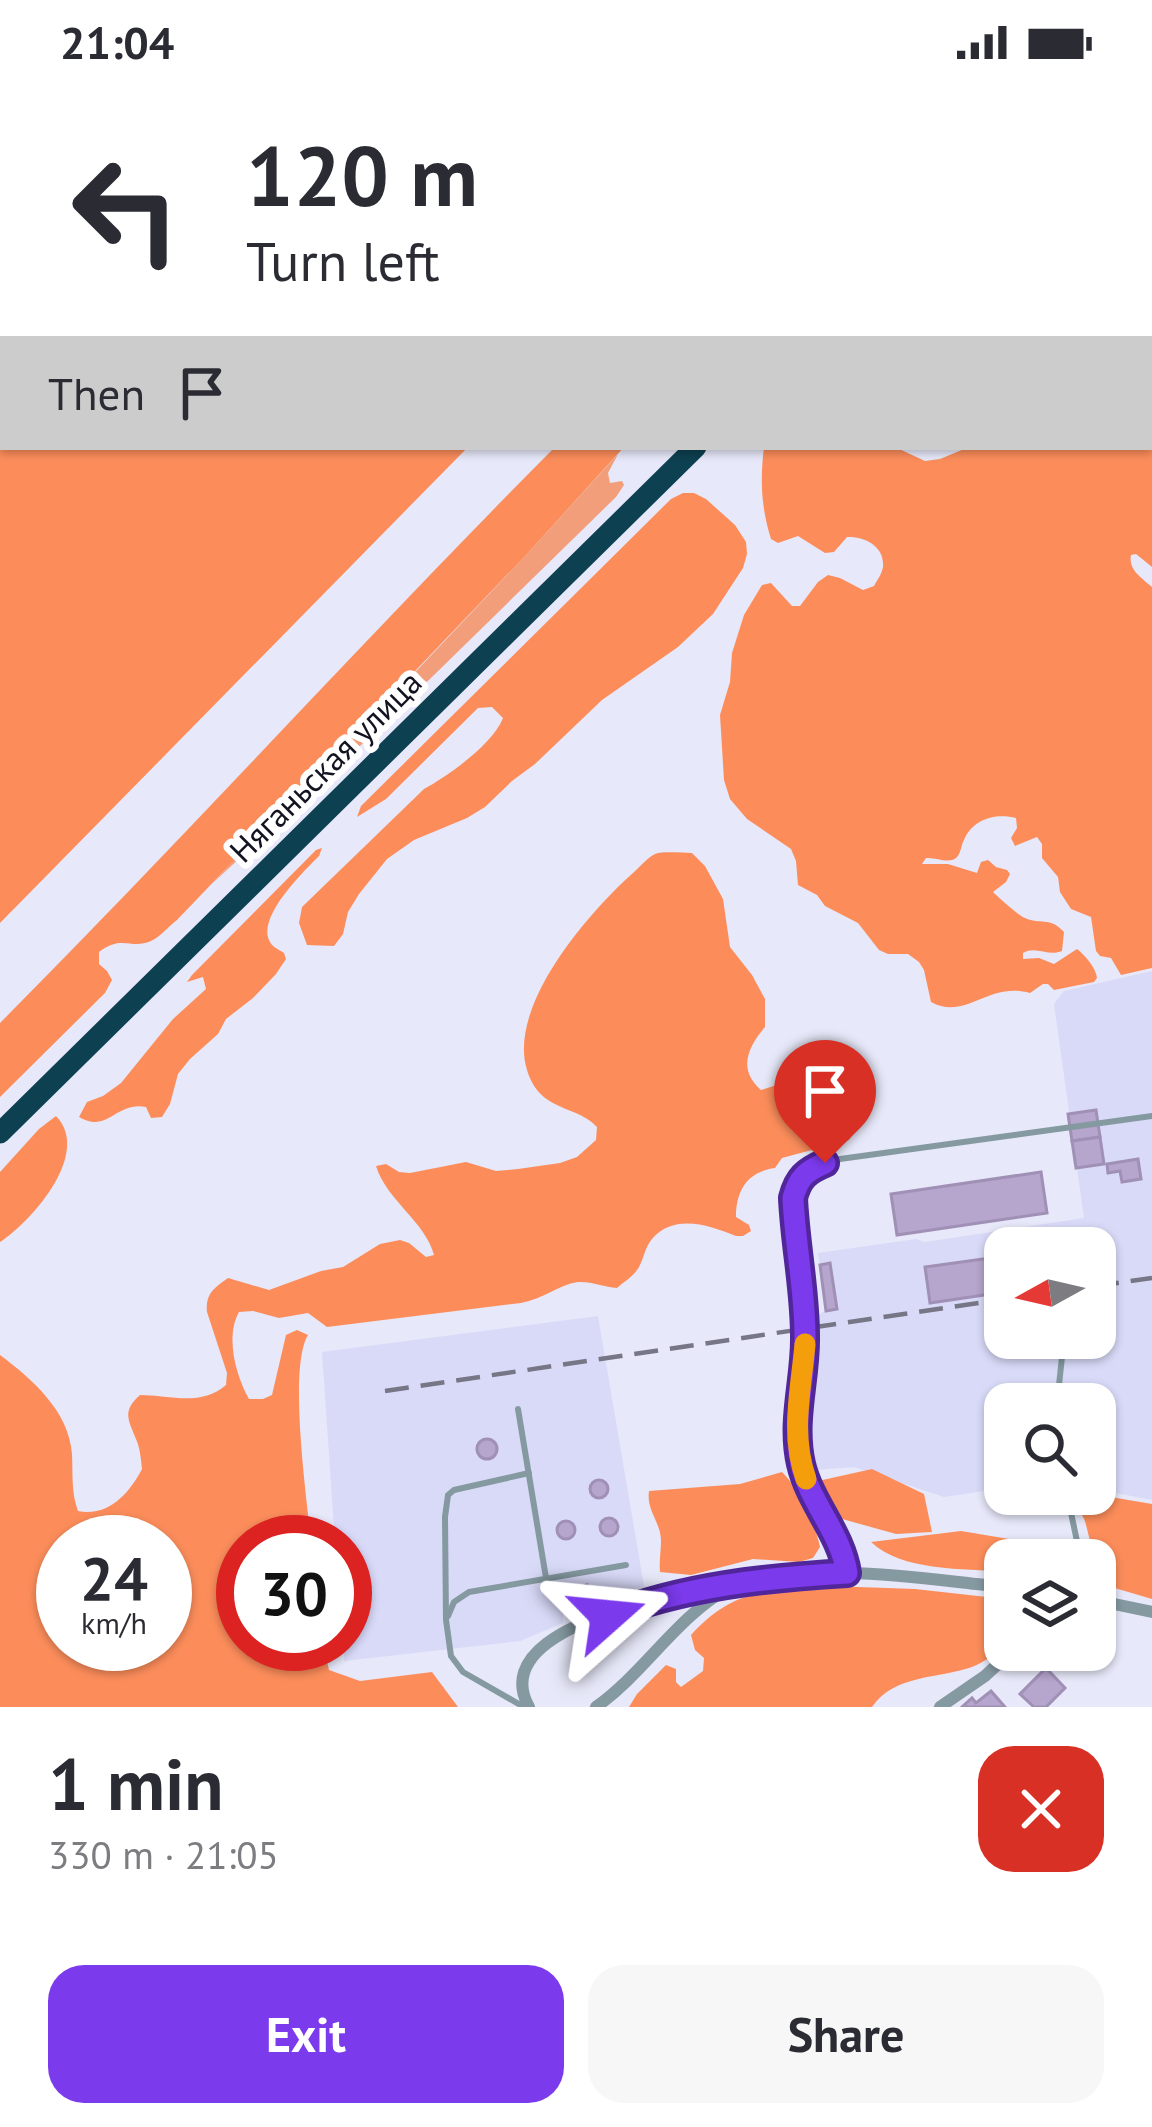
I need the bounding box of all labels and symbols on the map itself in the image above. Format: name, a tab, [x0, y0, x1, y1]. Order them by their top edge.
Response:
street label: Няганьская улица	[220, 661, 430, 871]
pin	[774, 1040, 876, 1163]
north arrow	[984, 1227, 1116, 1359]
speed limit sign: 30	[216, 1515, 372, 1671]
position arrow	[545, 1553, 671, 1679]

